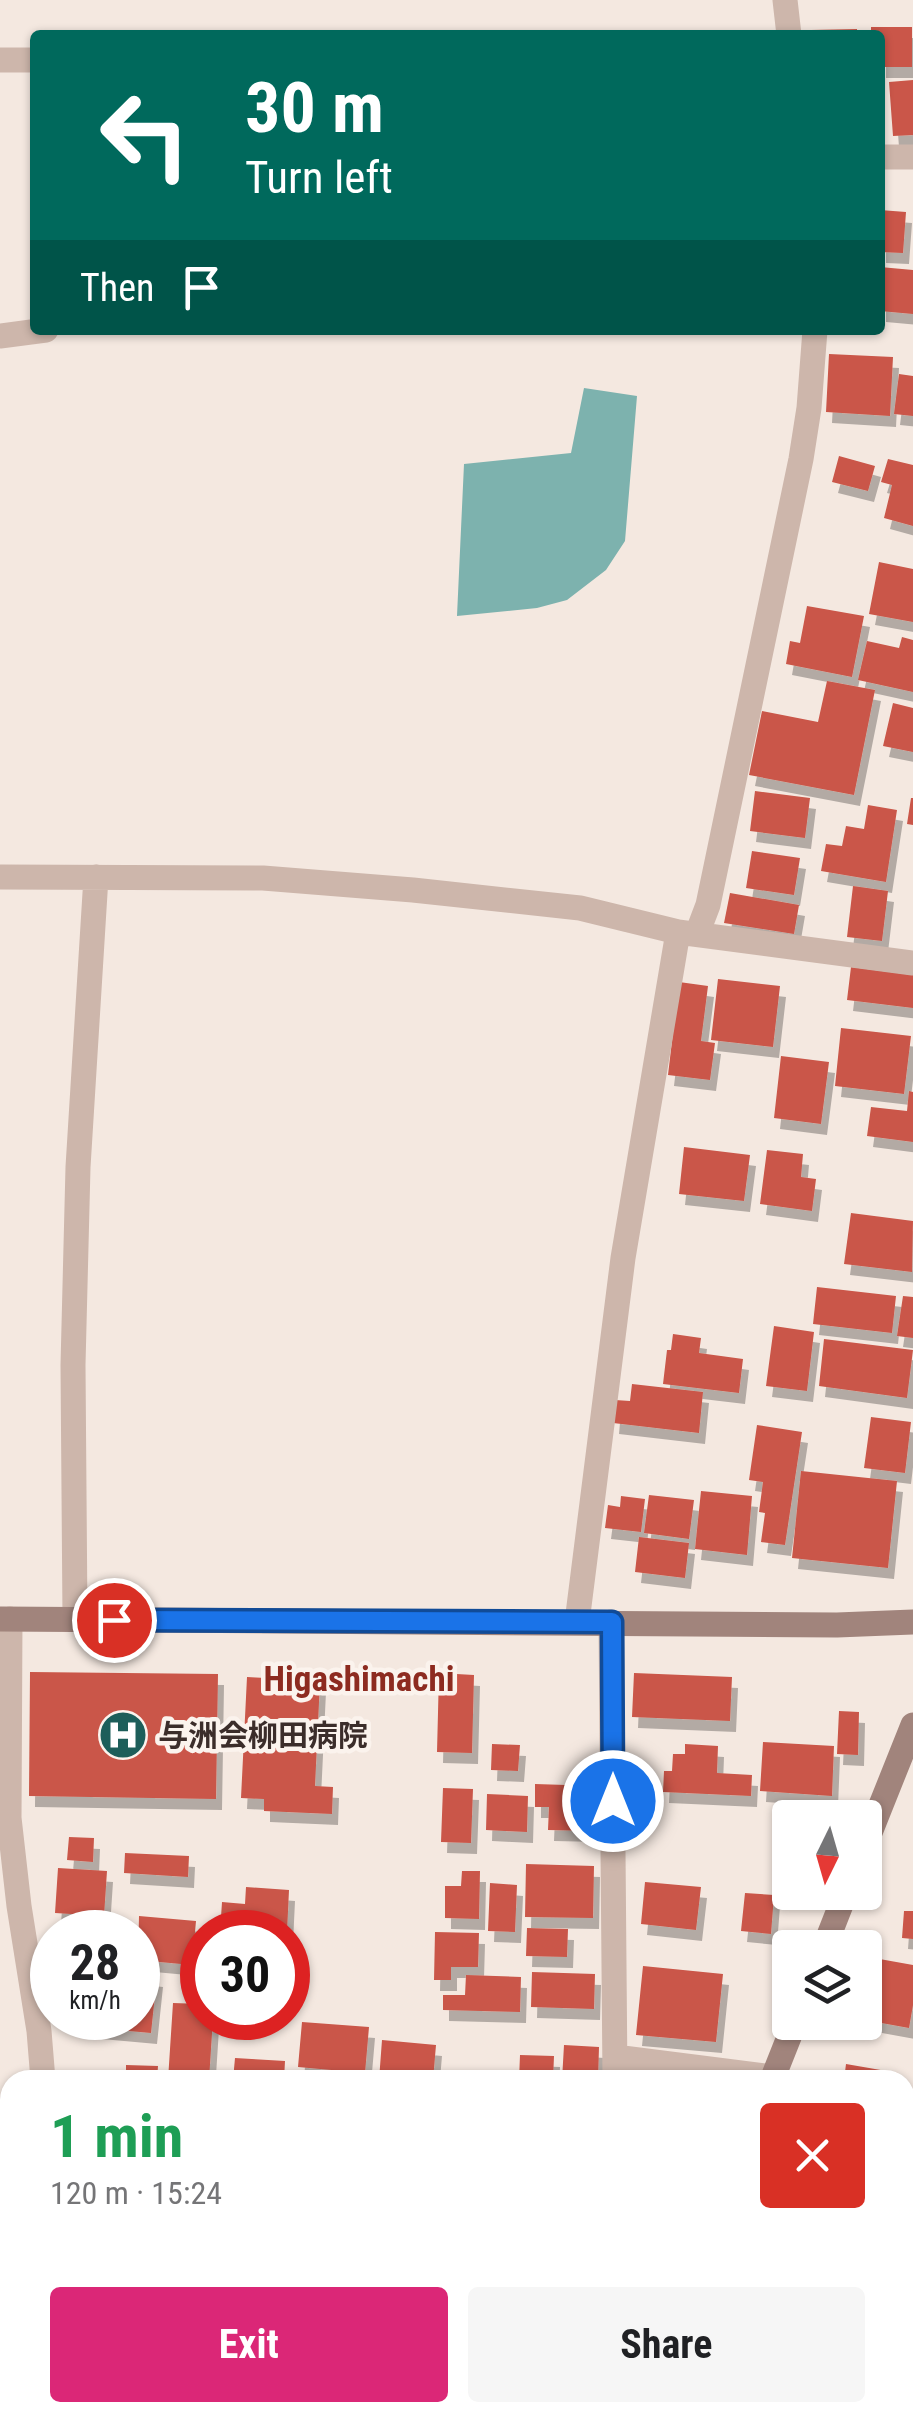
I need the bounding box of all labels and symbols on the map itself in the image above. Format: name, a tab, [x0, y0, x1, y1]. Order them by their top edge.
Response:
pin	[72, 1578, 157, 1663]
district label: Higashimachi	[264, 1659, 454, 1700]
hospital icon: 与洲会柳田病院	[97, 1709, 149, 1761]
place label: 与洲会柳田病院	[158, 1718, 368, 1753]
position arrow	[561, 1749, 665, 1853]
north arrow	[772, 1800, 882, 1910]
speed limit sign: 30	[180, 1910, 310, 2040]

